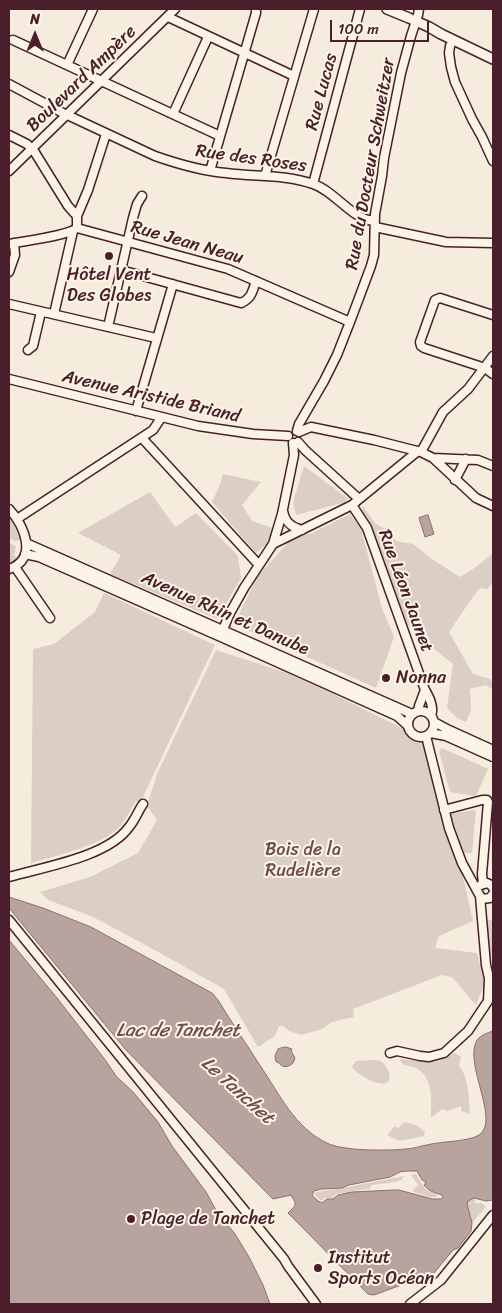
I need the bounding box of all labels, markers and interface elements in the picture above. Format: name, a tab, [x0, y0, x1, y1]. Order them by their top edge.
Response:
text: N	[30, 7, 40, 32]
north arrow	[10, 10, 60, 60]
scale bar	[332, 10, 431, 42]
text: 100 m	[338, 16, 379, 42]
street label: Boulevard Ampère	[23, 21, 141, 137]
street label: Rue Lucas	[301, 51, 343, 133]
street label: Rue du Docteur Schweitzer	[342, 56, 400, 272]
street label: Rue des Roses	[194, 141, 308, 177]
street label: Rue Jean Neau	[128, 217, 246, 269]
marker: Hôtel Vent Des Globes	[103, 250, 115, 262]
place label: Hôtel Vent Des Globes	[67, 264, 151, 306]
street label: Avenue Aristide Briand	[60, 366, 242, 428]
street label: Rue Léon Jaunet	[373, 527, 437, 655]
street label: Avenue Rhin et Danube	[138, 567, 312, 661]
place label: Nonna	[396, 667, 446, 689]
marker: Nonna	[380, 672, 392, 684]
park label: Bois de la Rudelière	[265, 839, 341, 882]
water label: Lac de Tanchet	[116, 1020, 240, 1042]
water label: Le Tanchet	[196, 1053, 278, 1129]
place label: Plage de Tanchet	[141, 1208, 275, 1230]
marker: Plage de Tanchet	[125, 1213, 137, 1225]
place label: Institut Sports Océan	[328, 1247, 434, 1290]
marker: Institut Sports Océan	[312, 1262, 324, 1274]

